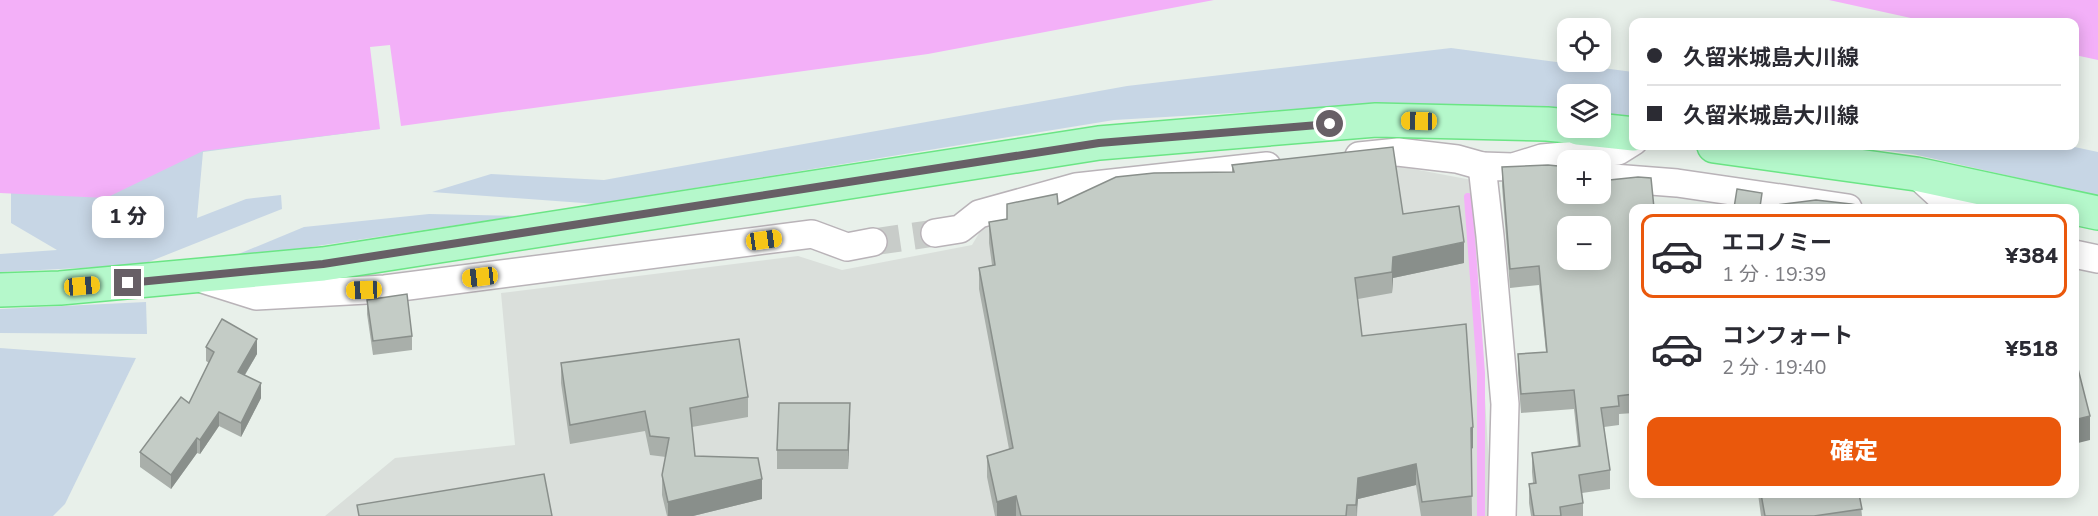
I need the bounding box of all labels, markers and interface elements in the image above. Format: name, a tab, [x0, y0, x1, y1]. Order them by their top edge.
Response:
map controls	[1557, 18, 1611, 270]
button: locate	[1557, 18, 1611, 72]
text: 久留米城島大川線	[1683, 43, 1859, 73]
button: layers	[1557, 84, 1611, 138]
text: 久留米城島大川線	[1683, 101, 1859, 131]
route start	[1316, 110, 1343, 137]
car	[1401, 112, 1437, 130]
button: +	[1557, 150, 1611, 204]
callout: 1 分	[92, 196, 164, 238]
text: 1 分	[109, 203, 147, 230]
button: −	[1557, 216, 1611, 270]
text: エコノミー	[1722, 228, 1832, 258]
car	[745, 229, 783, 251]
icon: car	[1650, 229, 1704, 283]
text: ¥384	[2005, 241, 2058, 271]
text: 1 分 · 19:39	[1722, 261, 1827, 288]
car	[461, 266, 499, 288]
route end	[114, 269, 141, 296]
car	[63, 275, 101, 297]
car	[346, 280, 382, 300]
text: コンフォート	[1722, 321, 1853, 351]
icon: car	[1650, 322, 1704, 376]
text: ¥518	[2005, 334, 2058, 364]
text: 2 分 · 19:40	[1722, 354, 1827, 381]
button: 確定	[1647, 417, 2061, 486]

